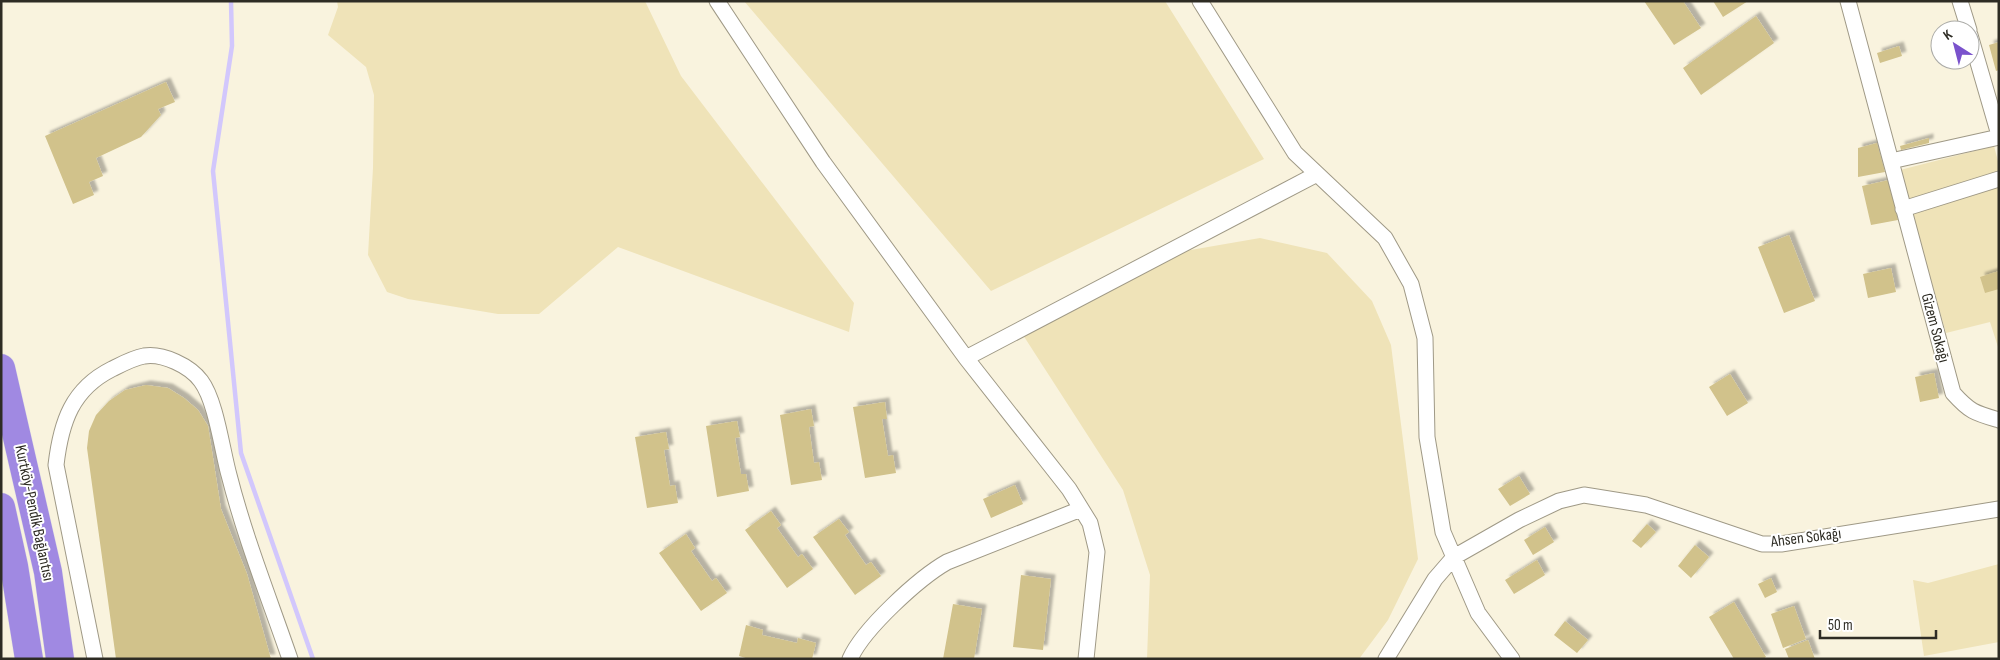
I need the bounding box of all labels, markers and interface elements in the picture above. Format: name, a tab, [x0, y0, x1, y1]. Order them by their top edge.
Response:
north arrow	[1930, 20, 1980, 70]
text: K	[1940, 26, 1956, 44]
street label: Gizem Sokağı	[1917, 291, 1953, 365]
street label: Kurtköy-Pendik Bağlantısı	[10, 443, 58, 583]
street label: Ahsen Sokağı	[1769, 524, 1842, 552]
scale bar	[1820, 608, 1936, 640]
text: 50 m	[1828, 616, 1853, 635]

